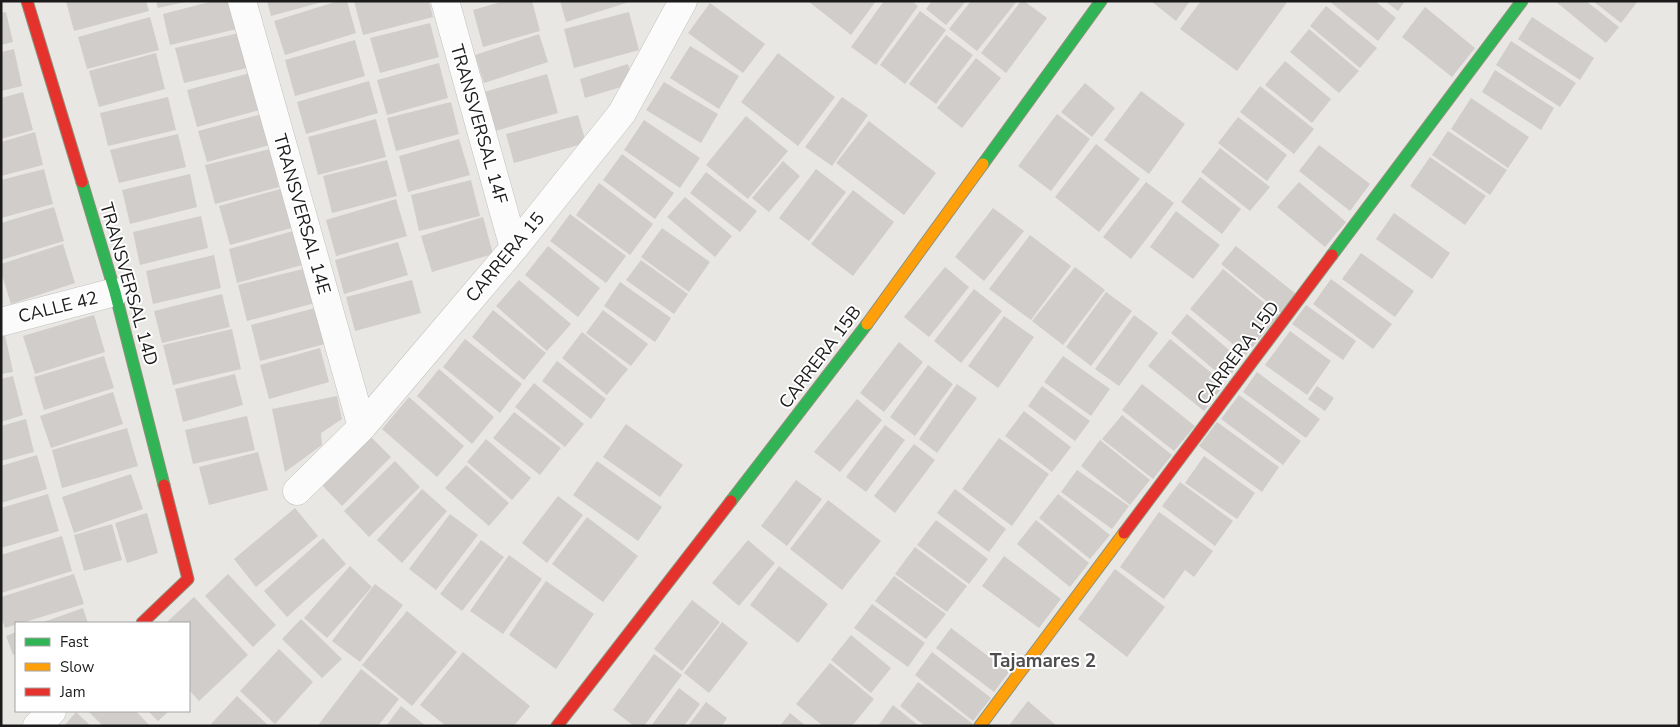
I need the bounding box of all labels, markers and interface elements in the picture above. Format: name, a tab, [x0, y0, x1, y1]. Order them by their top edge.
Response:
street label: TRANSVERSAL 14F	[445, 41, 513, 207]
street label: TRANSVERSAL 14E	[268, 131, 336, 297]
street label: TRANSVERSAL 14D	[94, 200, 164, 368]
street label: CARRERA 15	[460, 207, 550, 307]
street label: CALLE 42	[16, 286, 100, 328]
street label: CARRERA 15D	[1191, 296, 1285, 410]
street label: CARRERA 15B	[773, 301, 867, 413]
legend	[15, 622, 190, 712]
text: Fast	[60, 632, 89, 652]
district label: Tajamares 2	[990, 648, 1096, 674]
text: Slow	[60, 657, 95, 677]
text: Jam	[59, 682, 86, 702]

